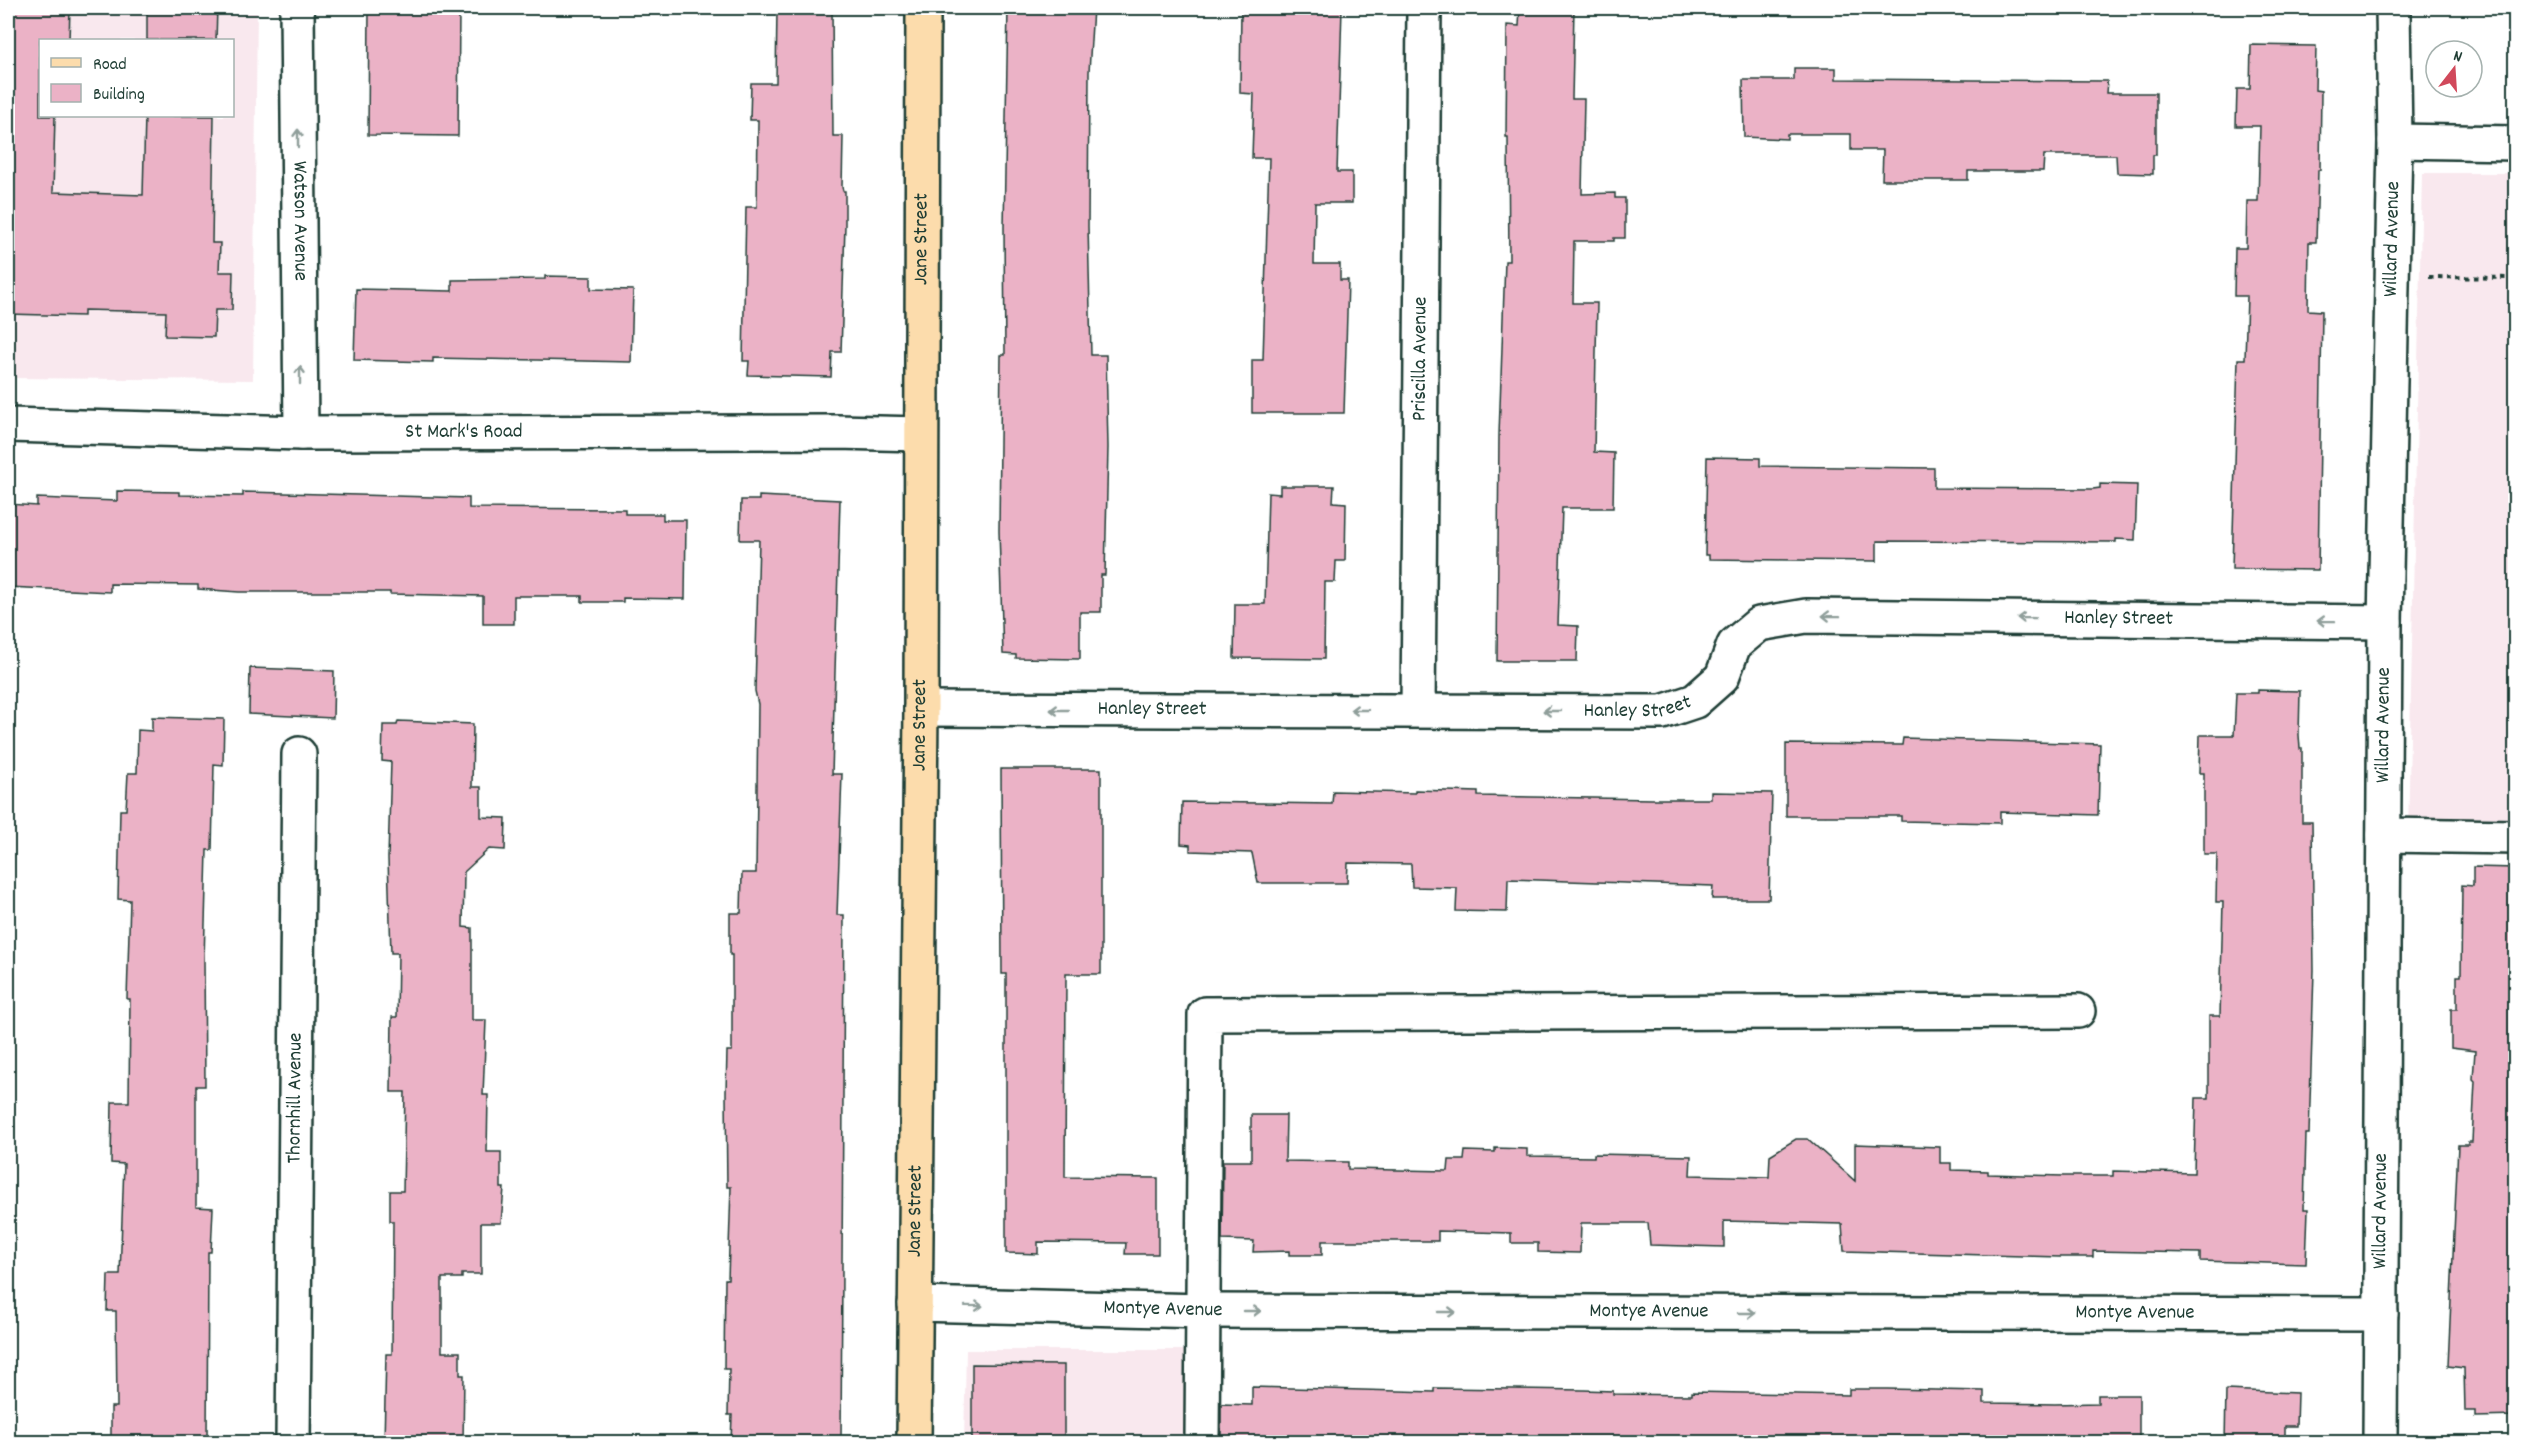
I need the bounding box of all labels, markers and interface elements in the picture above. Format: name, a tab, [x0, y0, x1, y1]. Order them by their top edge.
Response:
legend	[39, 39, 234, 117]
north arrow	[2424, 39, 2484, 99]
text: N	[2451, 45, 2465, 69]
text: Road	[93, 53, 127, 78]
text: Building	[93, 83, 145, 108]
one-way arrow	[292, 128, 304, 148]
street label: Watson Avenue	[283, 161, 315, 281]
street label: Willard Avenue	[2377, 181, 2409, 297]
street label: Jane Street	[907, 193, 937, 285]
street label: Priscilla Avenue	[1405, 297, 1437, 421]
one-way arrow	[294, 365, 306, 385]
street label: St Mark's Road	[405, 418, 523, 448]
street label: Hanley Street	[2064, 604, 2173, 635]
one-way arrow	[1822, 610, 1842, 622]
one-way arrow	[2017, 612, 2037, 624]
one-way arrow	[2317, 615, 2337, 627]
street label: Willard Avenue	[2369, 667, 2400, 783]
street label: Jane Street	[905, 679, 936, 771]
street label: Hanley Street	[1583, 688, 1696, 727]
street label: Hanley Street	[1097, 695, 1207, 725]
one-way arrow	[1050, 704, 1070, 716]
one-way arrow	[1350, 704, 1370, 716]
one-way arrow	[1542, 706, 1562, 717]
street label: Thornhill Avenue	[280, 1033, 312, 1163]
street label: Willard Avenue	[2366, 1153, 2397, 1269]
street label: Jane Street	[901, 1164, 932, 1257]
street label: Montye Avenue	[1103, 1294, 1223, 1326]
street label: Montye Avenue	[1589, 1297, 1709, 1327]
street label: Montye Avenue	[2075, 1298, 2195, 1329]
one-way arrow	[963, 1300, 983, 1311]
one-way arrow	[1242, 1305, 1262, 1317]
one-way arrow	[1437, 1306, 1457, 1318]
one-way arrow	[1737, 1307, 1757, 1319]

